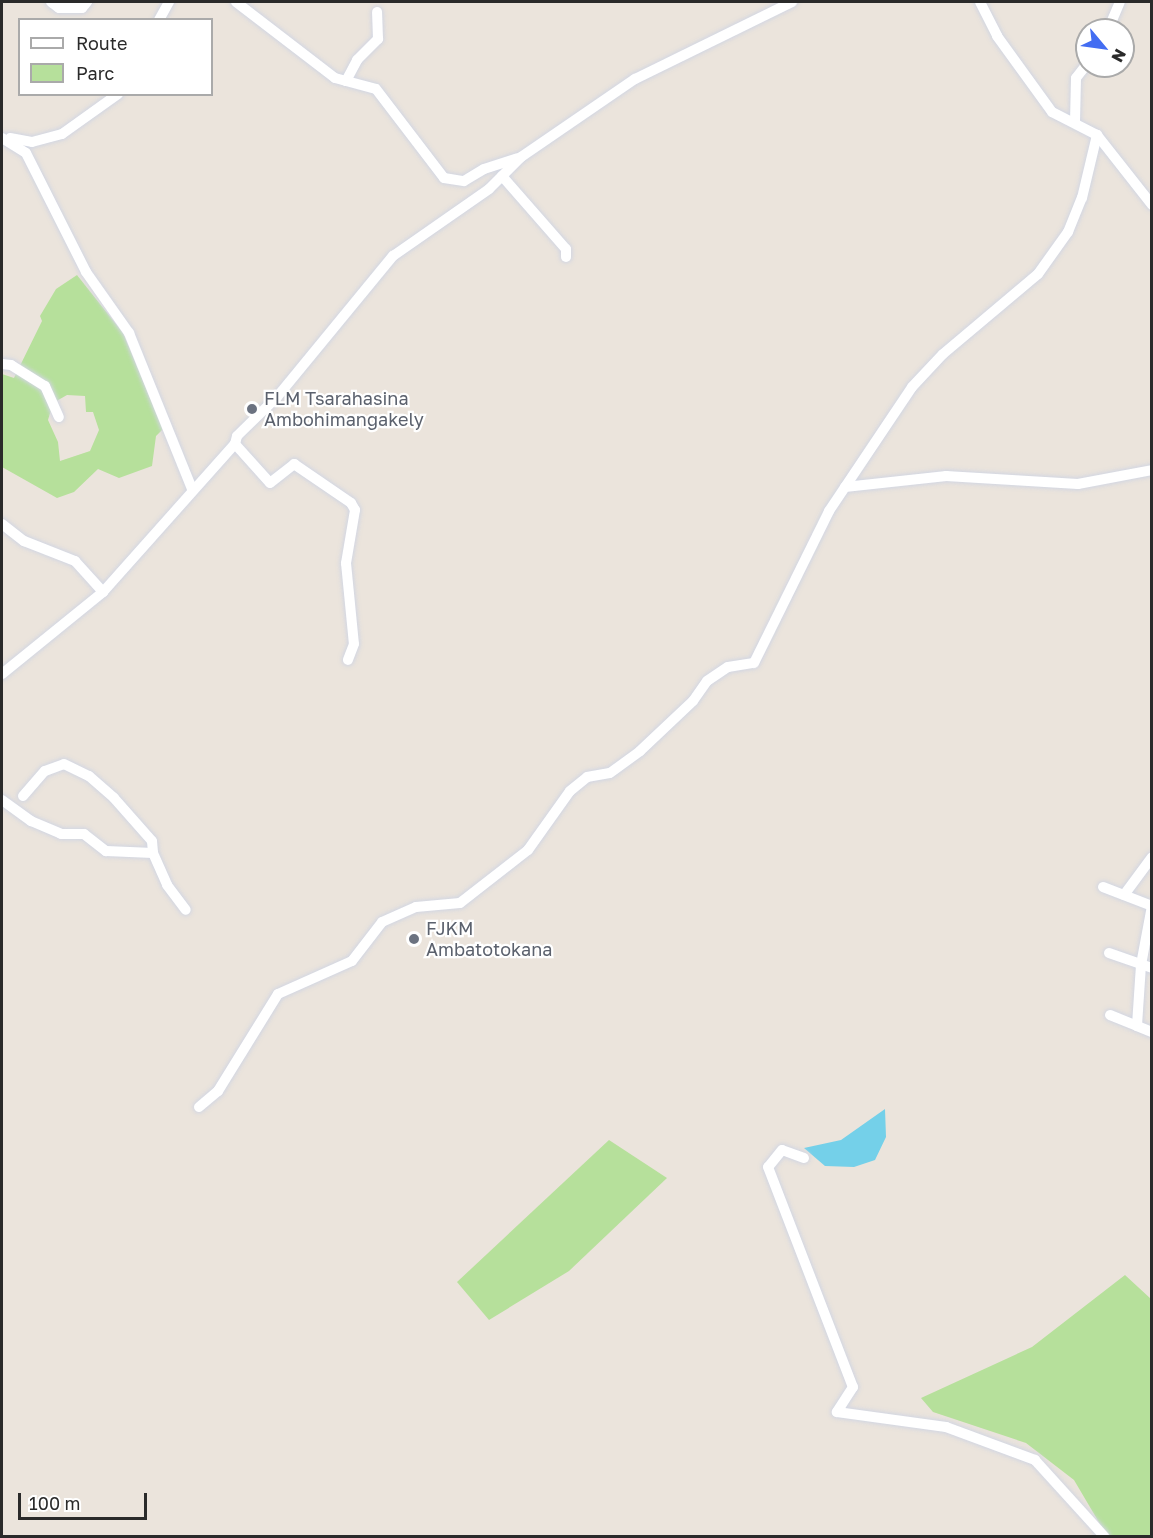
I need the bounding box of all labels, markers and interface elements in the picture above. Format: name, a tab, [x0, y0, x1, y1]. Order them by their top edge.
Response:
legend	[18, 18, 213, 96]
north arrow	[1075, 18, 1135, 78]
text: Route	[76, 32, 127, 54]
text: N	[1107, 46, 1131, 66]
text: Parc	[76, 62, 114, 84]
place label: FLM Tsarahasina Ambohimangakely	[264, 388, 424, 430]
marker: FLM Tsarahasina Ambohimangakely	[245, 402, 259, 416]
place label: FJKM Ambatotokana	[426, 918, 552, 960]
marker: FJKM Ambatotokana	[407, 932, 421, 946]
scale bar	[21, 1481, 150, 1519]
text: 100 m	[29, 1492, 80, 1514]

